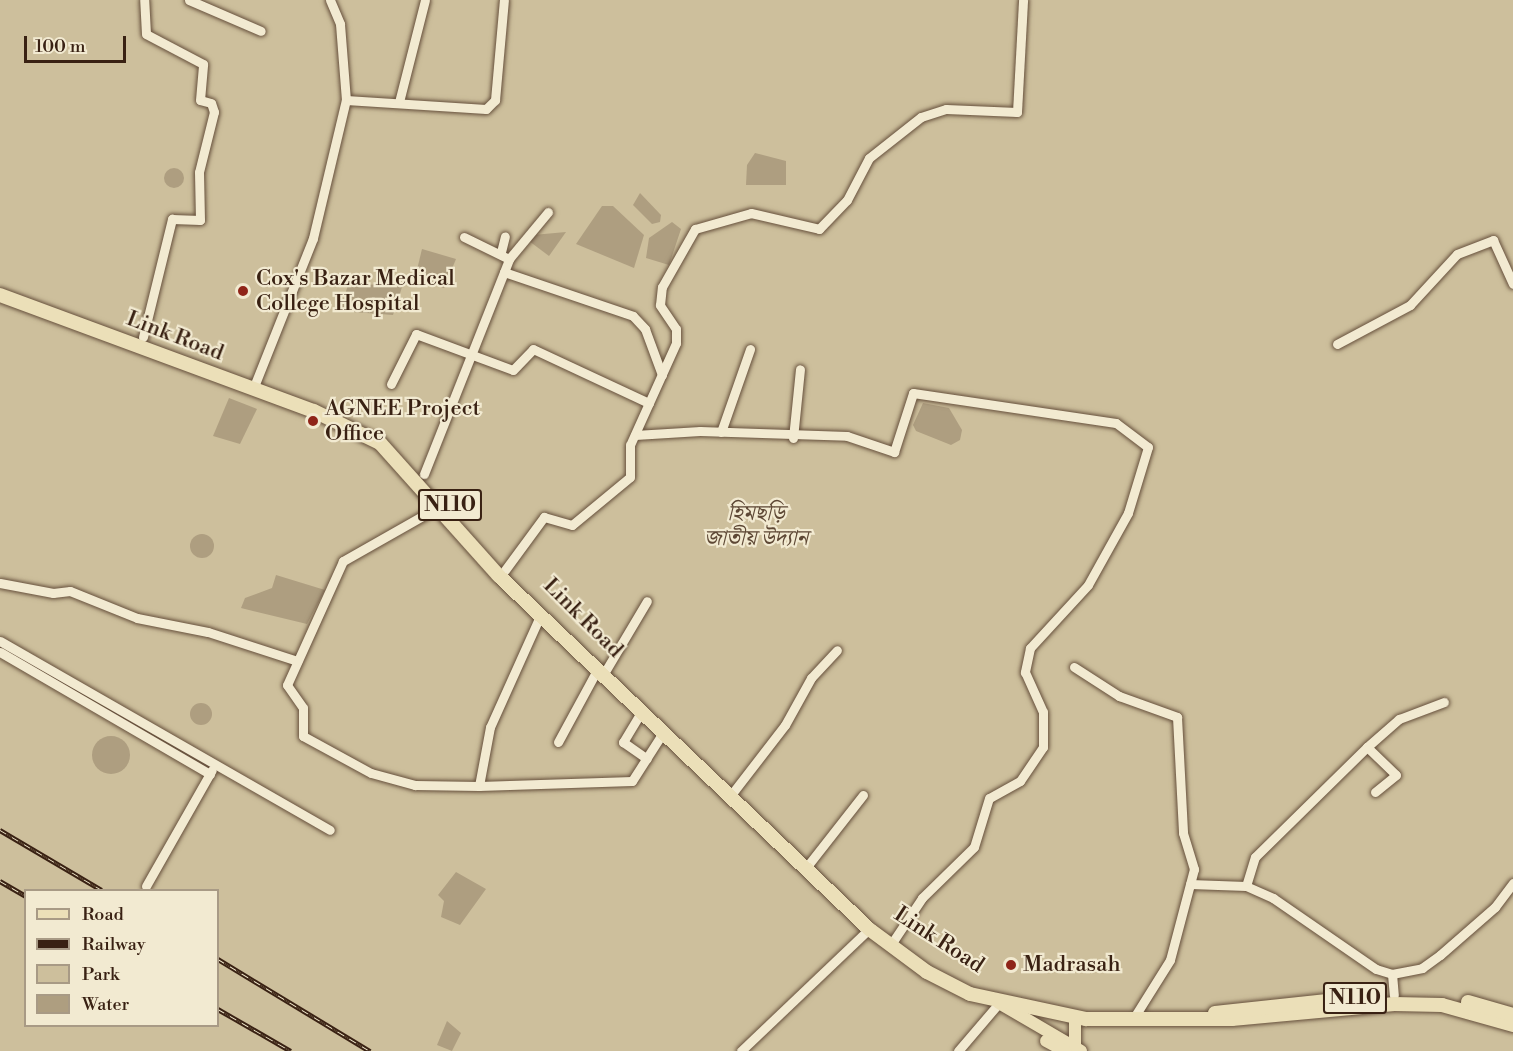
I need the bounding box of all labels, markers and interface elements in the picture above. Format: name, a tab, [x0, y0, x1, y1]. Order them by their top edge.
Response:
scale bar	[27, 24, 129, 62]
text: 100 m	[35, 35, 86, 58]
place label: Cox's Bazar Medical College Hospital	[256, 265, 455, 316]
marker: Cox's Bazar Medical College Hospital	[234, 282, 252, 300]
street label: Link Road	[123, 305, 227, 367]
place label: AGNEE Project Office	[325, 395, 480, 446]
marker: AGNEE Project Office	[306, 414, 320, 428]
road number: N110	[417, 487, 483, 523]
park label: হিমছড়ি জাতীয় উদ্যান	[704, 500, 808, 552]
street label: Link Road	[538, 573, 628, 663]
legend	[24, 889, 219, 1027]
street label: Link Road	[889, 901, 989, 979]
text: Road	[82, 903, 124, 926]
text: Railway	[82, 933, 145, 956]
place label: Madrasah	[1023, 952, 1121, 978]
marker: Madrasah	[1004, 958, 1018, 972]
text: Park	[82, 963, 119, 986]
road number: N110	[1322, 980, 1388, 1016]
text: Water	[82, 993, 129, 1016]

